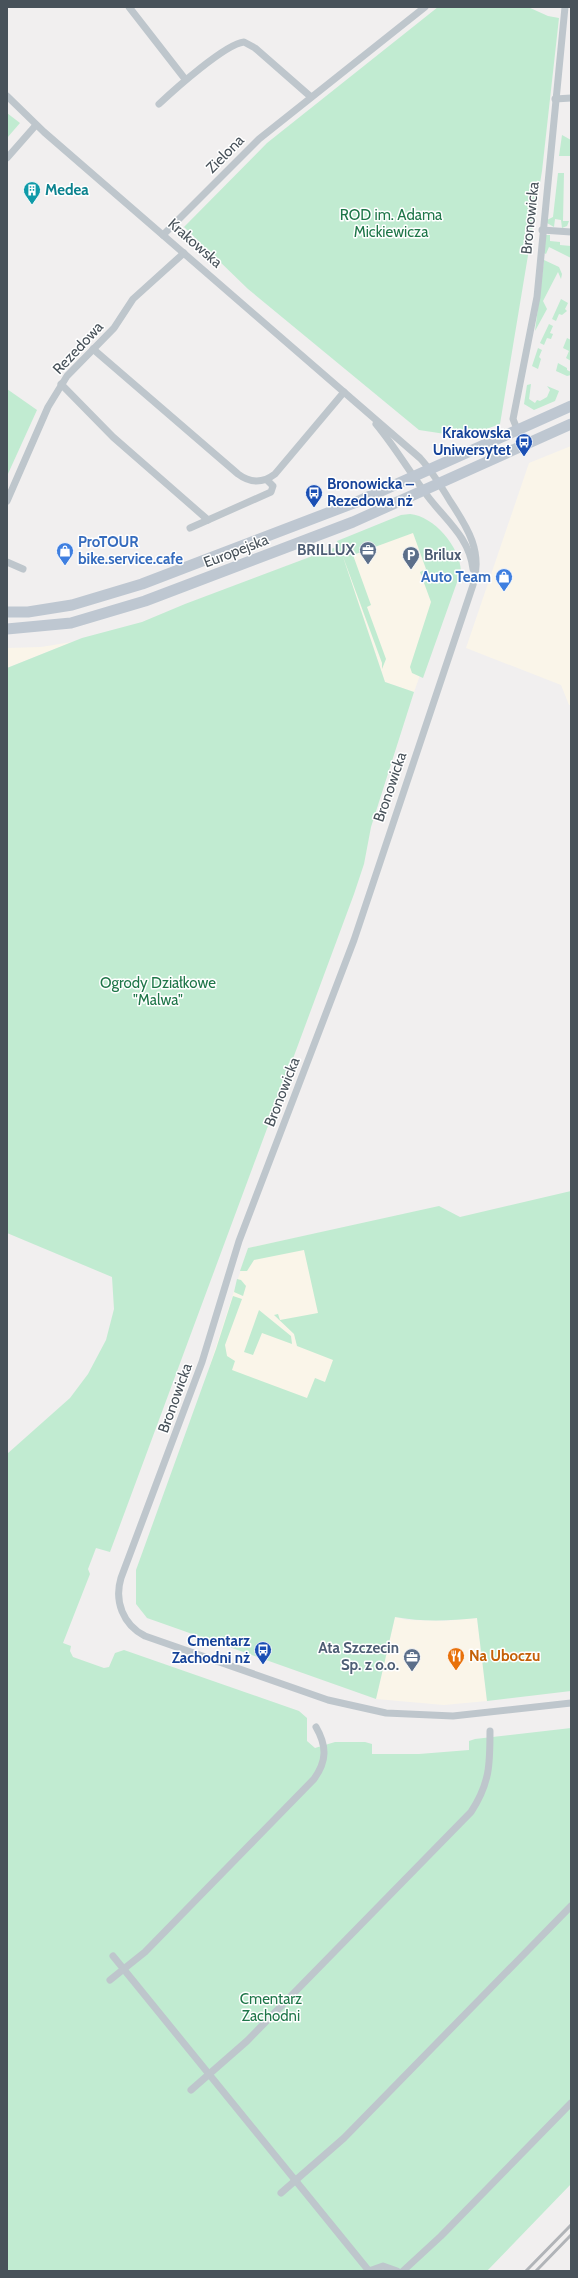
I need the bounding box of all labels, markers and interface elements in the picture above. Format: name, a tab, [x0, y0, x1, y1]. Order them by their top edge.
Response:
street label: Zielona	[202, 131, 248, 177]
building icon: Medea	[22, 180, 42, 205]
street label: Bronowicka	[517, 180, 543, 255]
place label: Medea	[45, 181, 89, 199]
park label: ROD im. Adama Mickiewicza	[340, 206, 443, 241]
street label: Krakowska	[164, 215, 226, 272]
street label: Rezedowa	[49, 317, 107, 378]
place label: Krakowska Uniwersytet	[433, 424, 512, 459]
bus stop icon: Krakowska Uniwersytet	[514, 432, 534, 457]
place label: Bronowicka – Rezedowa nż	[327, 475, 415, 510]
bus stop icon: Bronowicka – Rezedowa nż	[304, 483, 324, 508]
street label: Europejska	[201, 530, 272, 572]
place label: ProTOUR bike.service.cafe	[78, 533, 183, 568]
office icon: BRILLUX	[358, 540, 378, 565]
shop icon: ProTOUR bike.service.cafe	[55, 541, 75, 566]
place label: BRILLUX	[297, 541, 356, 559]
parking icon: Brilux	[401, 545, 421, 570]
place label: Brilux	[424, 546, 462, 564]
shop icon: Auto Team	[494, 567, 514, 592]
place label: Auto Team	[421, 568, 491, 586]
street label: Bronowicka	[370, 749, 411, 824]
park label: Ogrody Działkowe "Malwa"	[100, 974, 216, 1009]
street label: Bronowicka	[261, 1054, 304, 1129]
street label: Bronowicka	[154, 1360, 196, 1435]
place label: Cmentarz Zachodni nż	[172, 1632, 250, 1667]
place label: Ata Szczecin Sp. z o.o.	[318, 1639, 399, 1674]
bus stop icon: Cmentarz Zachodni nż	[253, 1640, 273, 1665]
restaurant icon: Na Uboczu	[446, 1646, 466, 1671]
office icon: Ata Szczecin Sp. z o.o.	[402, 1647, 422, 1672]
place label: Na Uboczu	[469, 1647, 540, 1665]
park label: Cmentarz Zachodni	[240, 1990, 302, 2025]

